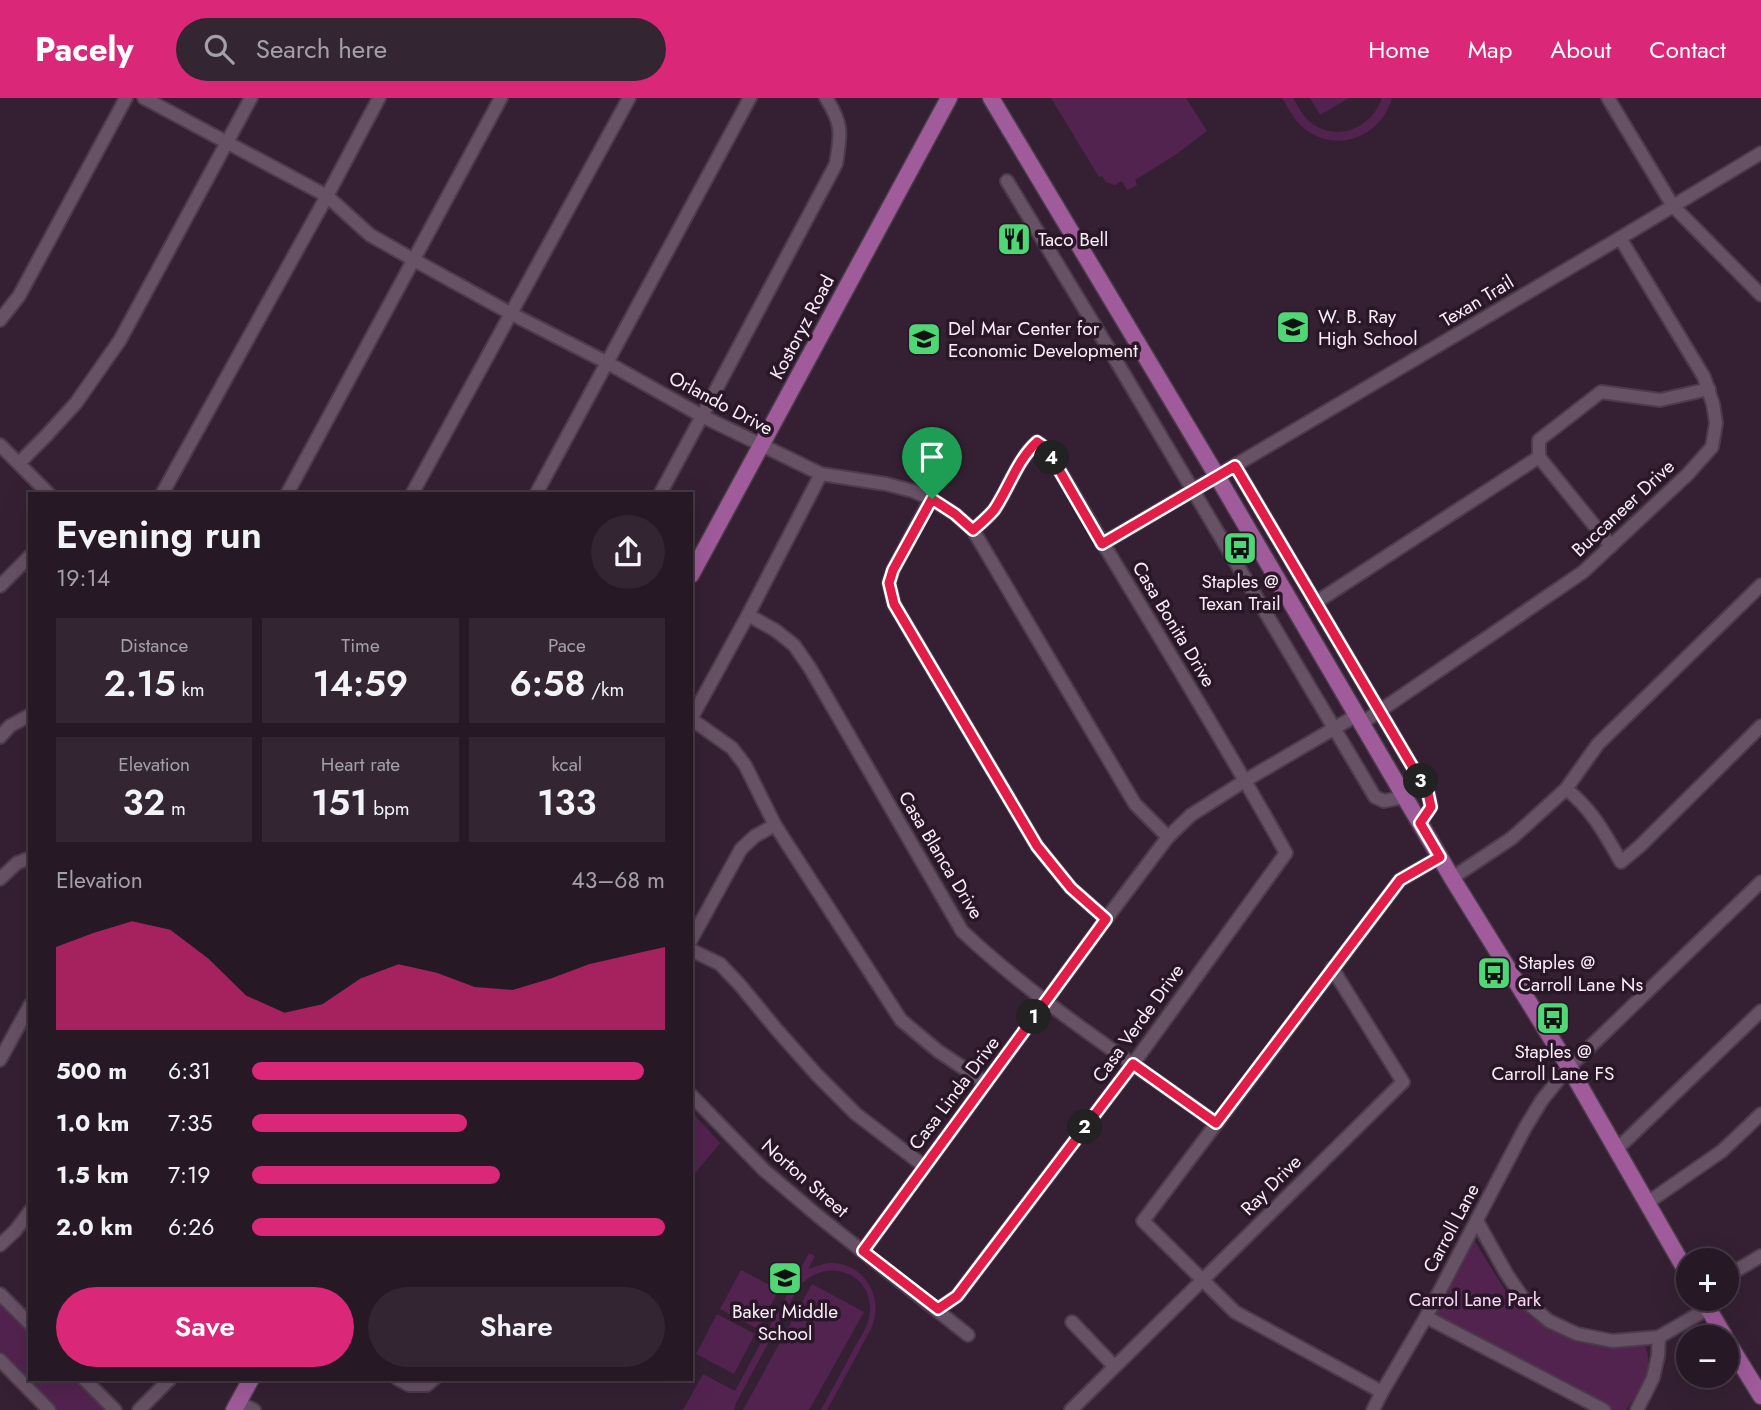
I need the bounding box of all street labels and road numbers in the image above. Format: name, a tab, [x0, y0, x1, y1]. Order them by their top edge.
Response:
street label: Texan Trail	[1435, 268, 1519, 334]
street label: Kostoryz Road	[763, 270, 841, 384]
street label: Orlando Drive	[664, 364, 778, 442]
street label: Buccaneer Drive	[1566, 453, 1681, 563]
street label: Casa Bonita Drive	[1126, 556, 1222, 692]
street label: Casa Blanca Drive	[892, 786, 990, 924]
street label: Casa Verde Drive	[1086, 958, 1190, 1088]
street label: Casa Linda Drive	[902, 1030, 1006, 1155]
street label: Norton Street	[756, 1133, 855, 1224]
street label: Ray Drive	[1235, 1148, 1308, 1221]
street label: Carroll Lane	[1416, 1179, 1486, 1277]

